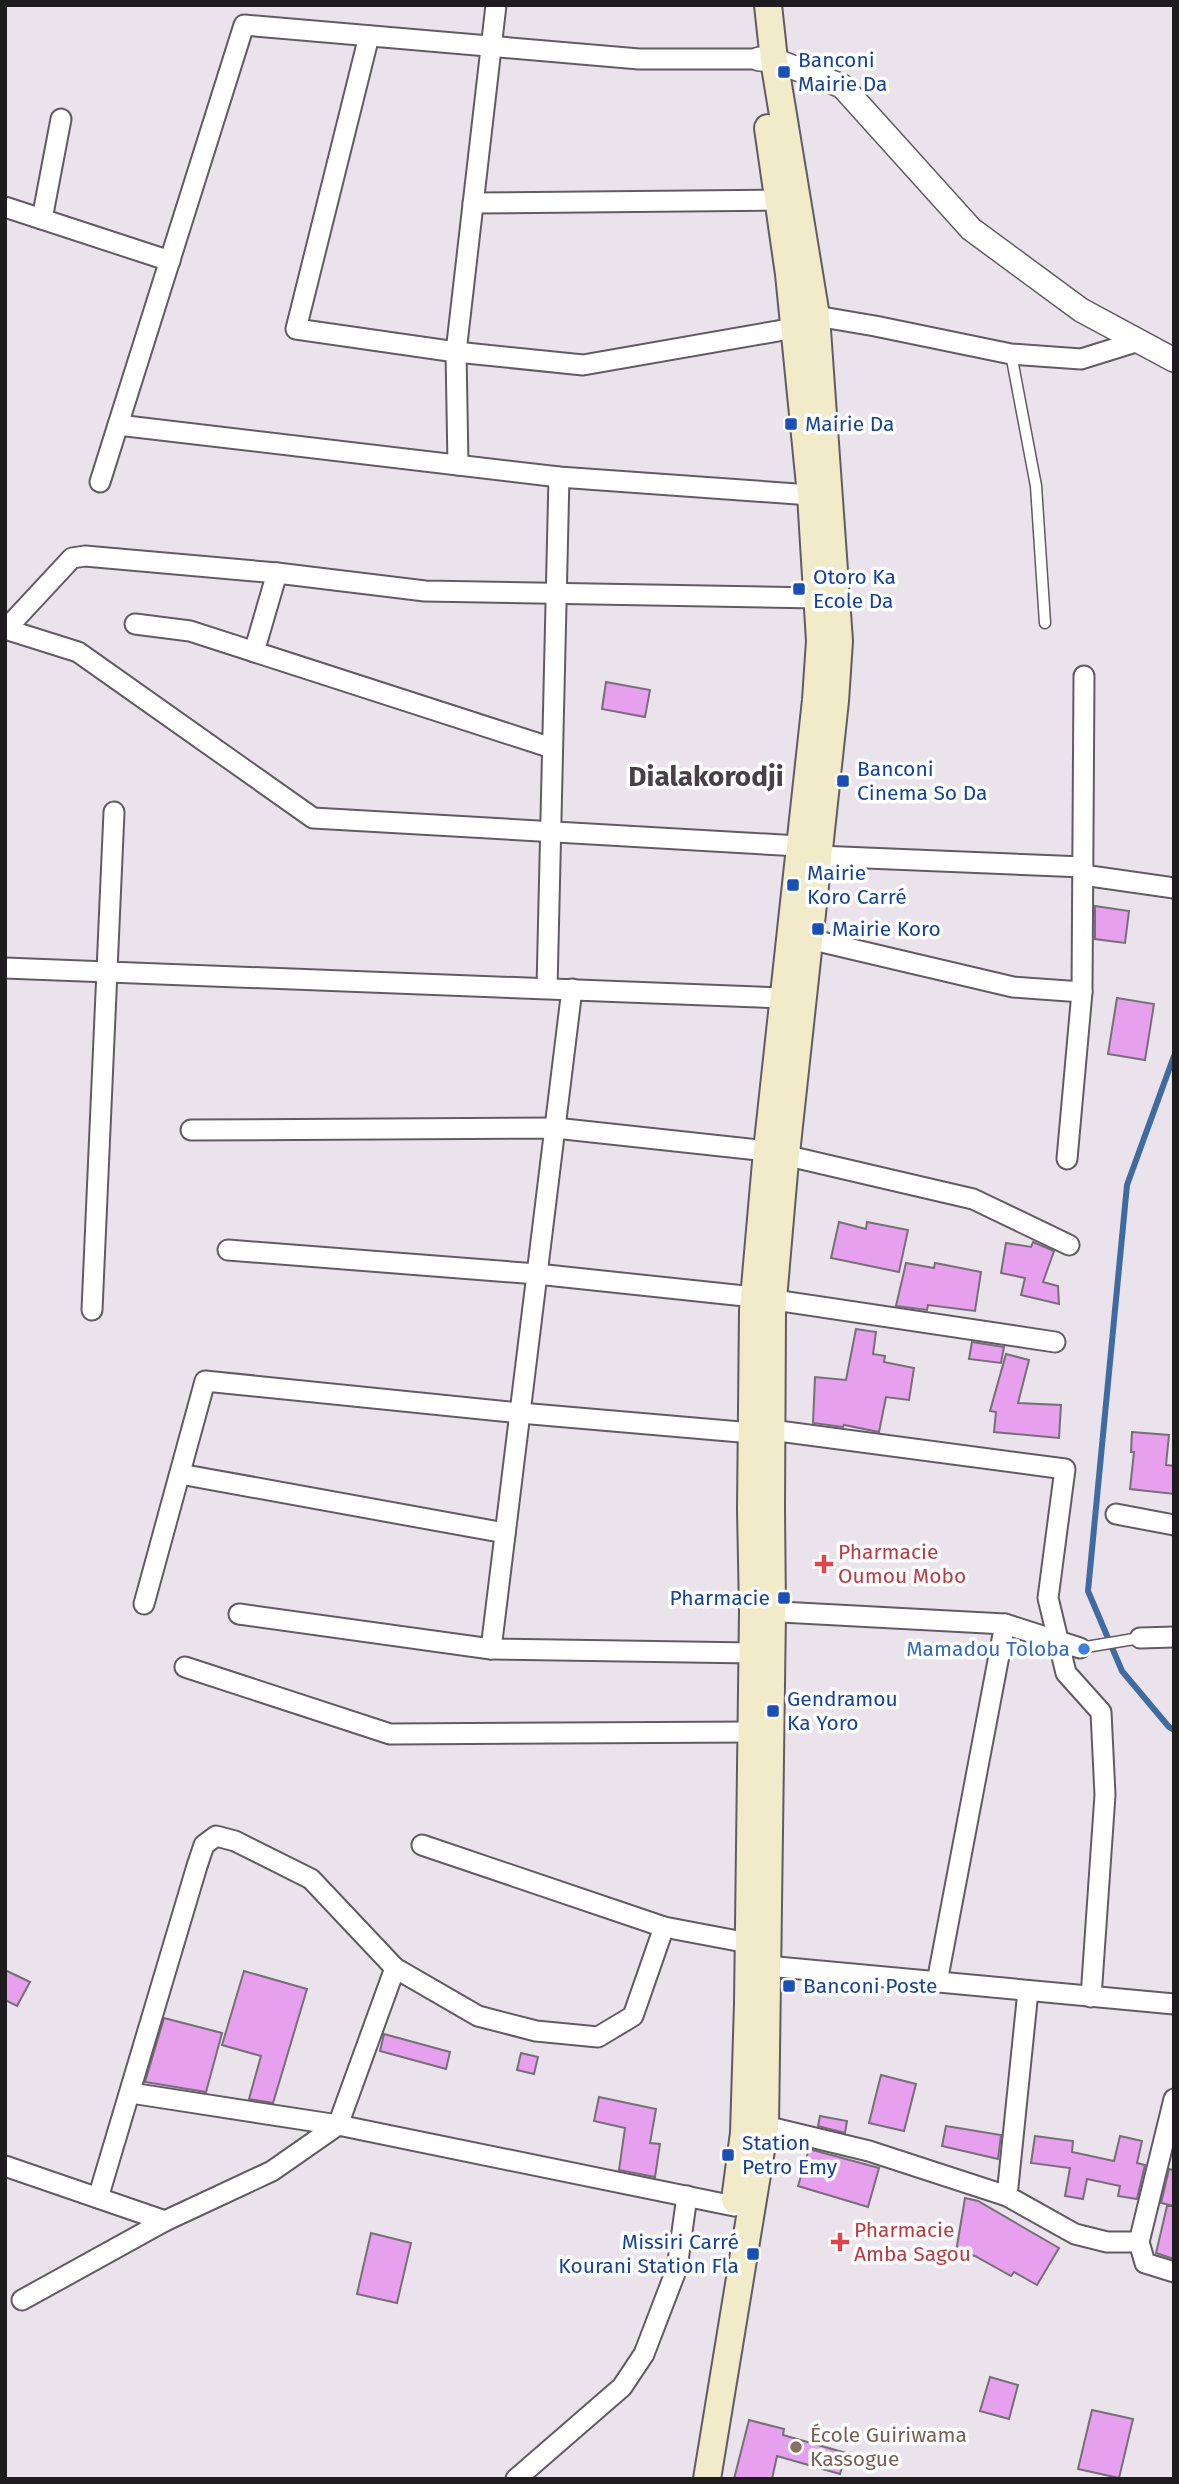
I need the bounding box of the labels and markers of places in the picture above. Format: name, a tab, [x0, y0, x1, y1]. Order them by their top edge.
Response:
place label: Banconi Mairie Da	[798, 47, 887, 97]
marker: Banconi Mairie Da	[776, 64, 792, 80]
place label: Mairie Da	[805, 411, 894, 437]
marker: Mairie Da	[783, 416, 799, 432]
place label: Otoro Ka Ecole Da	[813, 564, 896, 614]
marker: Otoro Ka Ecole Da	[791, 581, 807, 597]
place label: Banconi Cinema So Da	[857, 756, 987, 806]
marker: Banconi Cinema So Da	[835, 773, 851, 789]
place label: Mairie Koro Carré	[807, 860, 907, 910]
marker: Mairie Koro Carré	[785, 877, 801, 893]
place label: Mairie Koro	[832, 916, 941, 942]
marker: Mairie Koro	[810, 921, 826, 937]
place label: Pharmacie Oumou Mobo	[838, 1539, 966, 1589]
marker: Pharmacie Oumou Mobo	[816, 1556, 832, 1572]
place label: Pharmacie	[670, 1585, 770, 1611]
marker: Pharmacie	[776, 1590, 792, 1606]
place label: Mamadou Toloba	[906, 1636, 1070, 1662]
marker: Mamadou Toloba	[1076, 1641, 1092, 1657]
place label: Gendramou Ka Yoro	[787, 1686, 898, 1736]
marker: Gendramou Ka Yoro	[765, 1703, 781, 1719]
place label: Banconi Poste	[803, 1973, 938, 1999]
marker: Banconi Poste	[781, 1978, 797, 1994]
place label: Station Petro Emy	[742, 2130, 838, 2180]
marker: Station Petro Emy	[720, 2147, 736, 2163]
place label: Pharmacie Amba Sagou	[854, 2217, 971, 2267]
place label: Missiri Carré Kourani Station Fla	[558, 2229, 739, 2279]
marker: Pharmacie Amba Sagou	[832, 2234, 848, 2250]
marker: Missiri Carré Kourani Station Fla	[745, 2246, 761, 2262]
place label: École Guiriwama Kassogue	[810, 2422, 967, 2472]
marker: École Guiriwama Kassogue	[788, 2439, 804, 2455]

